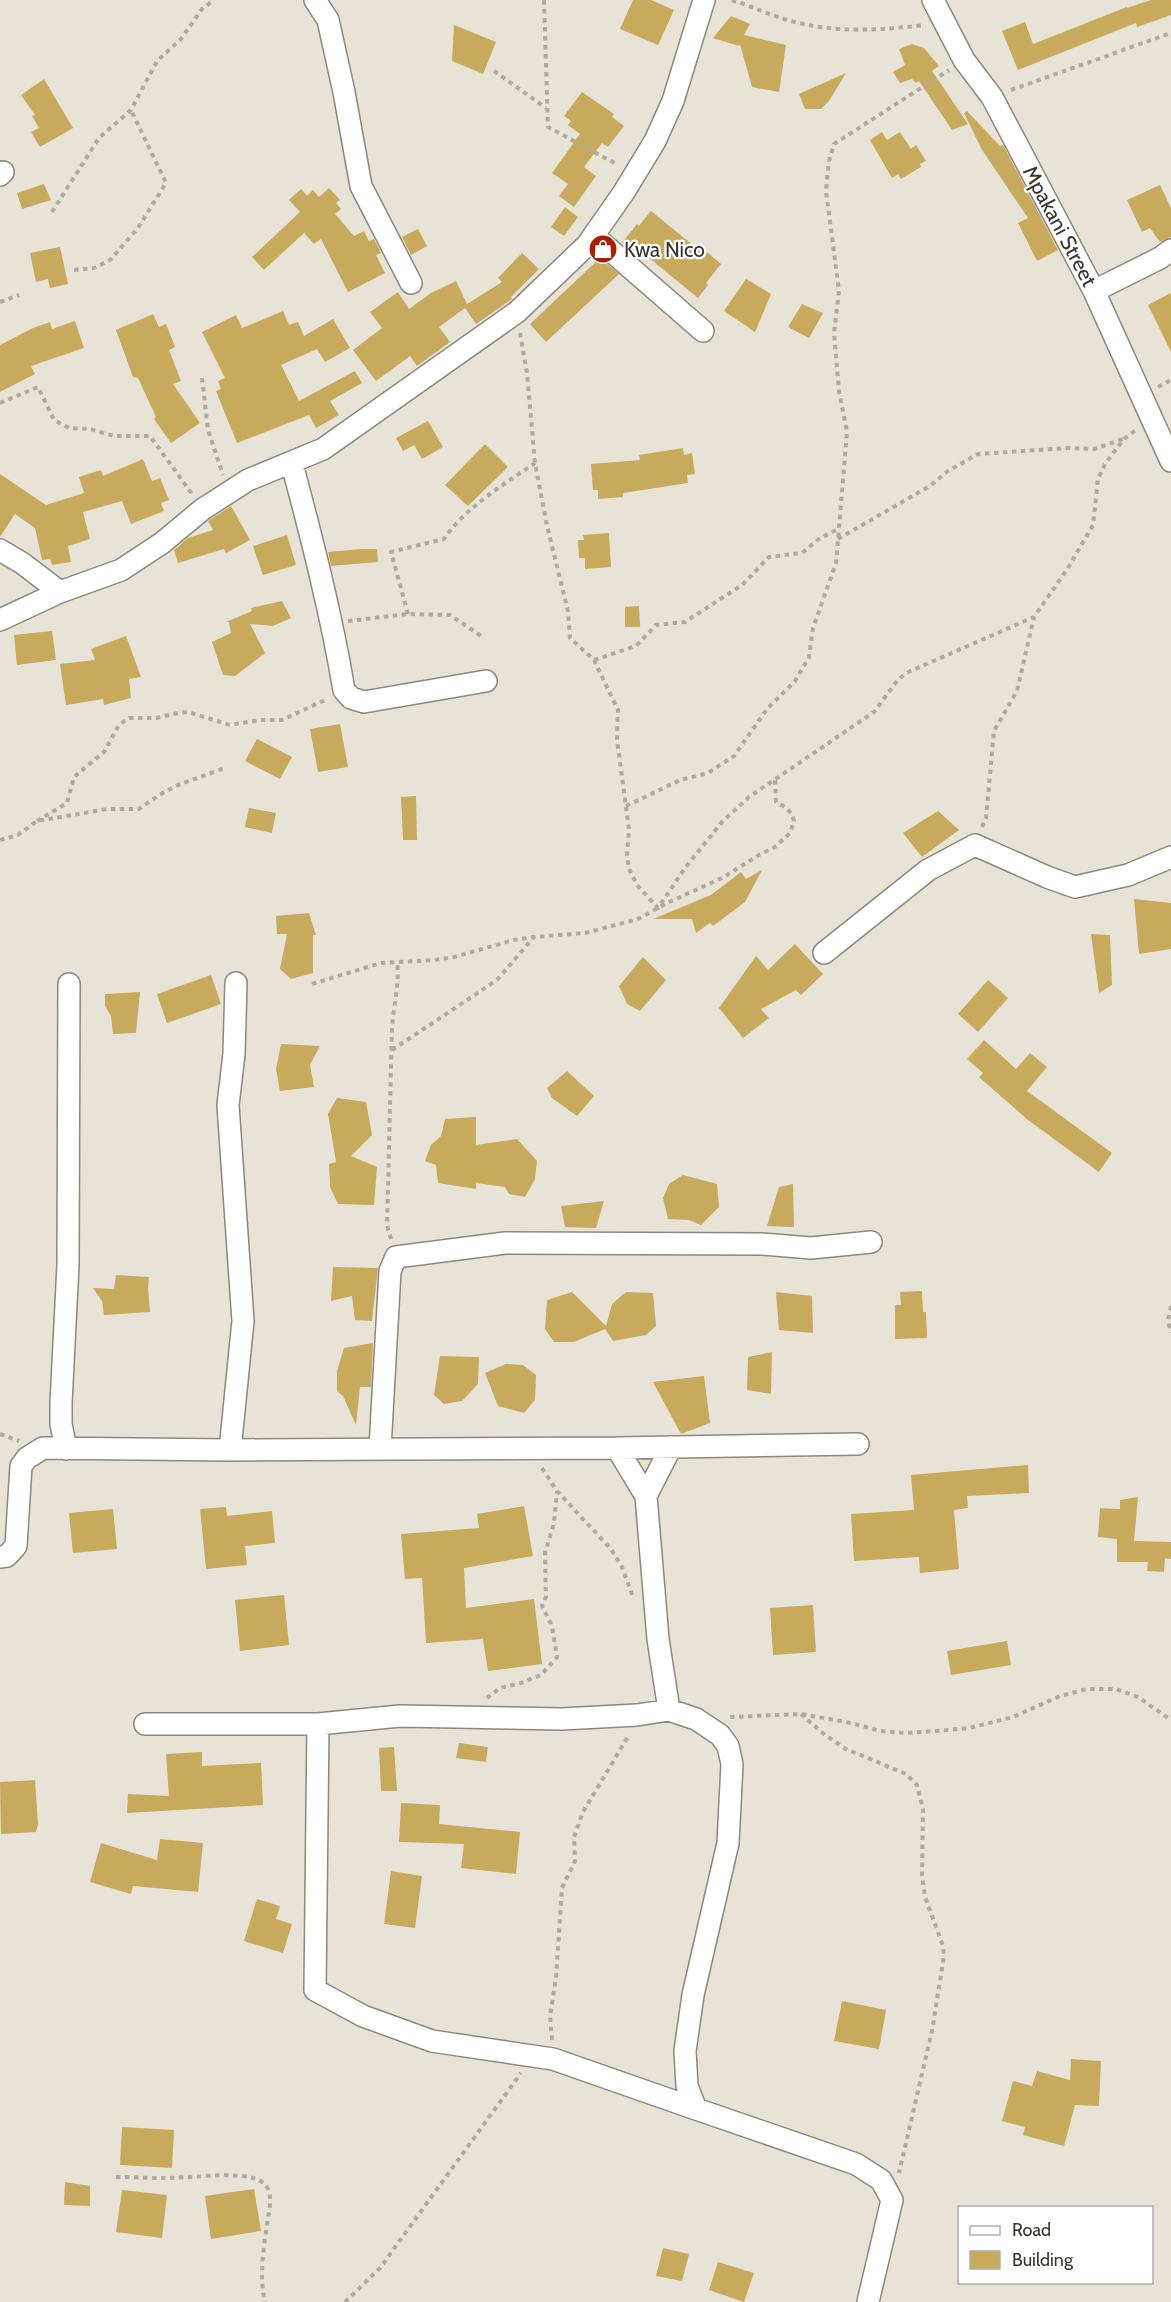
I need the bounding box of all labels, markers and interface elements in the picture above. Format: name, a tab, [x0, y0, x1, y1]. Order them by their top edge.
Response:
street label: Mpakani Street	[1018, 161, 1102, 291]
shop icon: Kwa Nico	[587, 233, 619, 265]
place label: Kwa Nico	[624, 237, 705, 262]
legend	[958, 2206, 1153, 2284]
text: Road	[1012, 2219, 1051, 2241]
text: Building	[1012, 2249, 1074, 2271]

